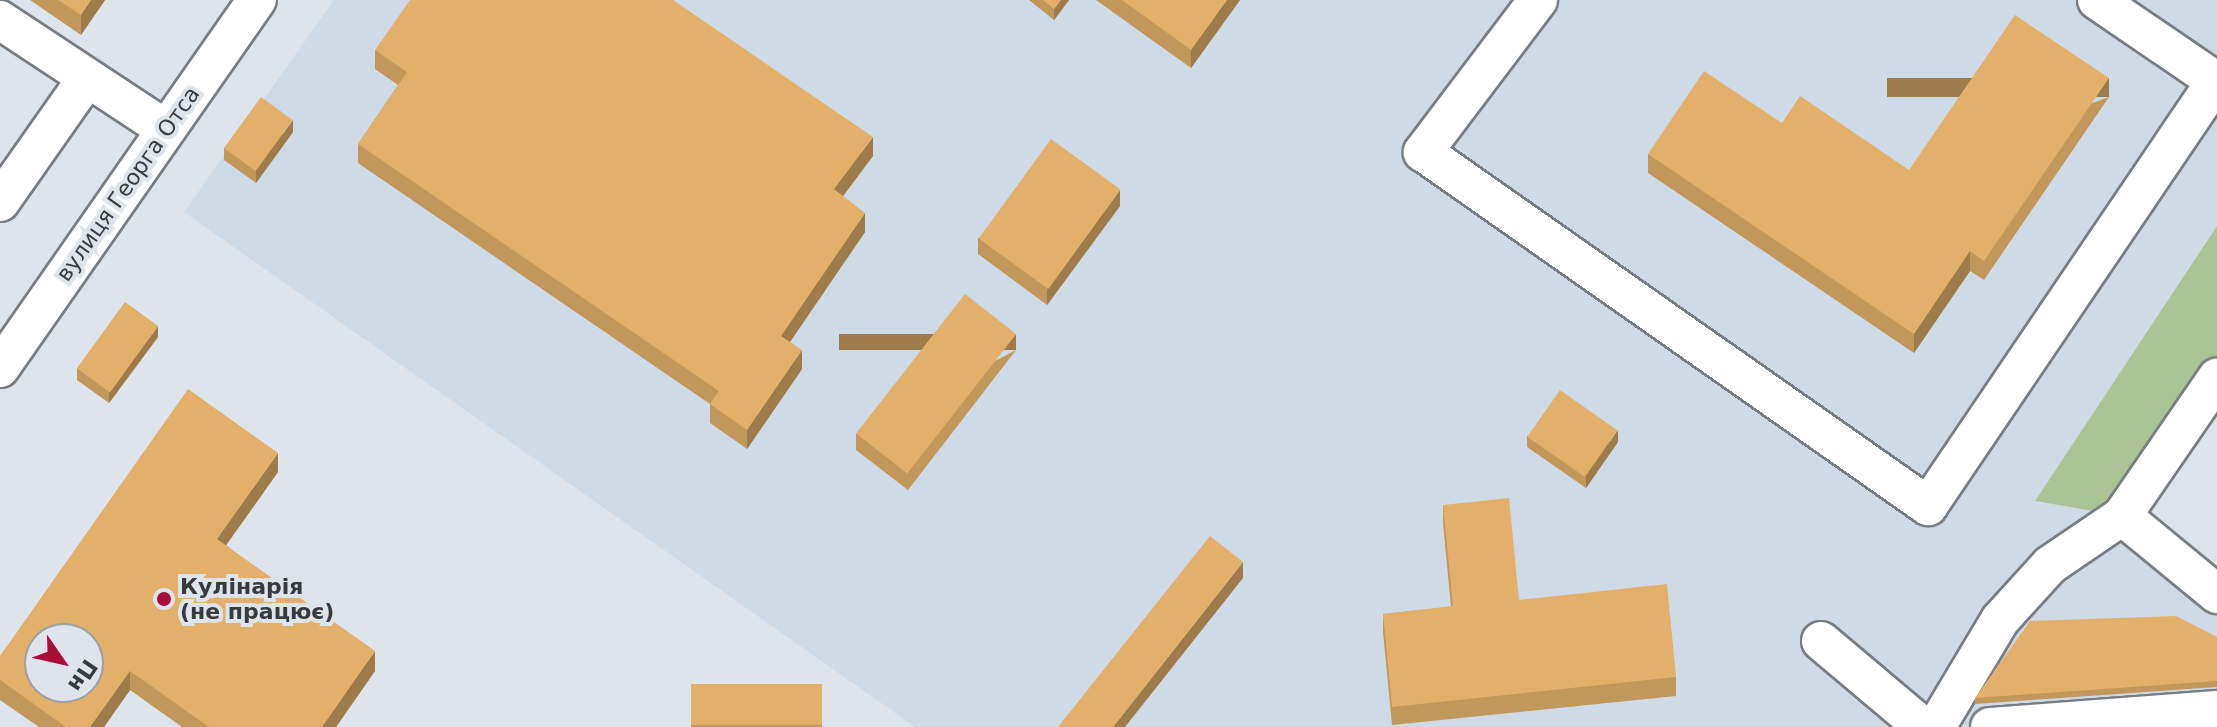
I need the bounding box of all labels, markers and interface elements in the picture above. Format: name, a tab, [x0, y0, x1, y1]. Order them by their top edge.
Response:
street label: вулиця Георга Отса	[51, 82, 205, 286]
place label: Кулінарія (не працює)	[180, 573, 334, 624]
marker: Кулінарія (не працює)	[155, 590, 173, 608]
north arrow	[24, 623, 104, 703]
text: Пн	[63, 655, 102, 697]

